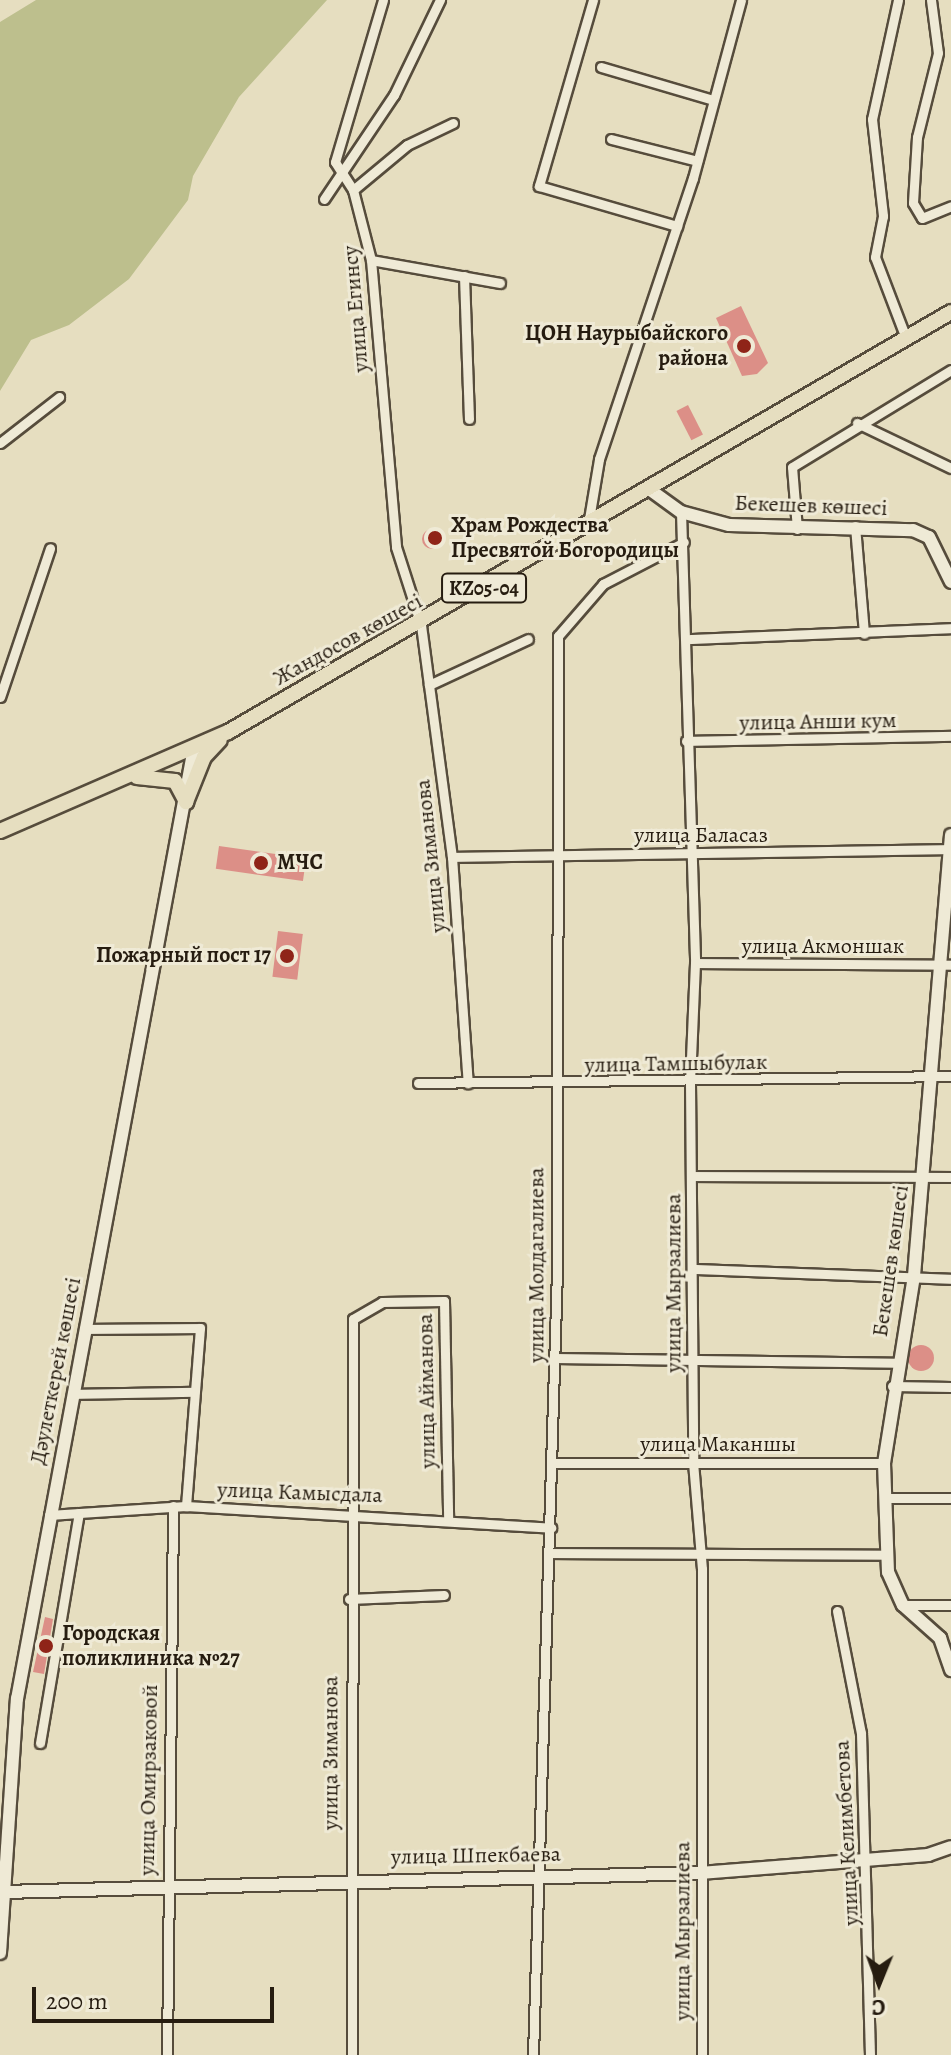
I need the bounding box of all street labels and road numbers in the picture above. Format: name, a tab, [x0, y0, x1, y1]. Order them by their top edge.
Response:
street label: улица Егинсу	[337, 244, 375, 374]
street label: Бекешев көшесі	[734, 490, 888, 522]
road number: KZ05-04	[440, 572, 528, 604]
street label: Жандосов көшесі	[269, 588, 427, 692]
street label: улица Анши кум	[739, 707, 897, 737]
street label: улица Зиманова	[410, 778, 452, 934]
street label: улица Баласаз	[634, 823, 768, 849]
street label: улица Акмоншак	[742, 934, 904, 960]
street label: улица Тамшыбулак	[584, 1049, 768, 1079]
street label: улица Молдагалиева	[524, 1167, 550, 1363]
street label: Бекешев көшесі	[867, 1183, 915, 1339]
street label: улица Мырзалиева	[661, 1193, 687, 1373]
street label: Дәулеткерей көшесі	[25, 1275, 87, 1467]
street label: улица Айманова	[412, 1313, 442, 1469]
street label: улица Маканшы	[640, 1432, 796, 1458]
street label: улица Камысдала	[217, 1477, 383, 1509]
street label: улица Зиманова	[318, 1676, 344, 1830]
street label: улица Омирзаковой	[134, 1684, 164, 1876]
street label: улица Келимбетова	[829, 1740, 865, 1926]
street label: улица Шпекбаева	[391, 1841, 561, 1871]
street label: улица Мырзалиева	[670, 1841, 696, 2021]

